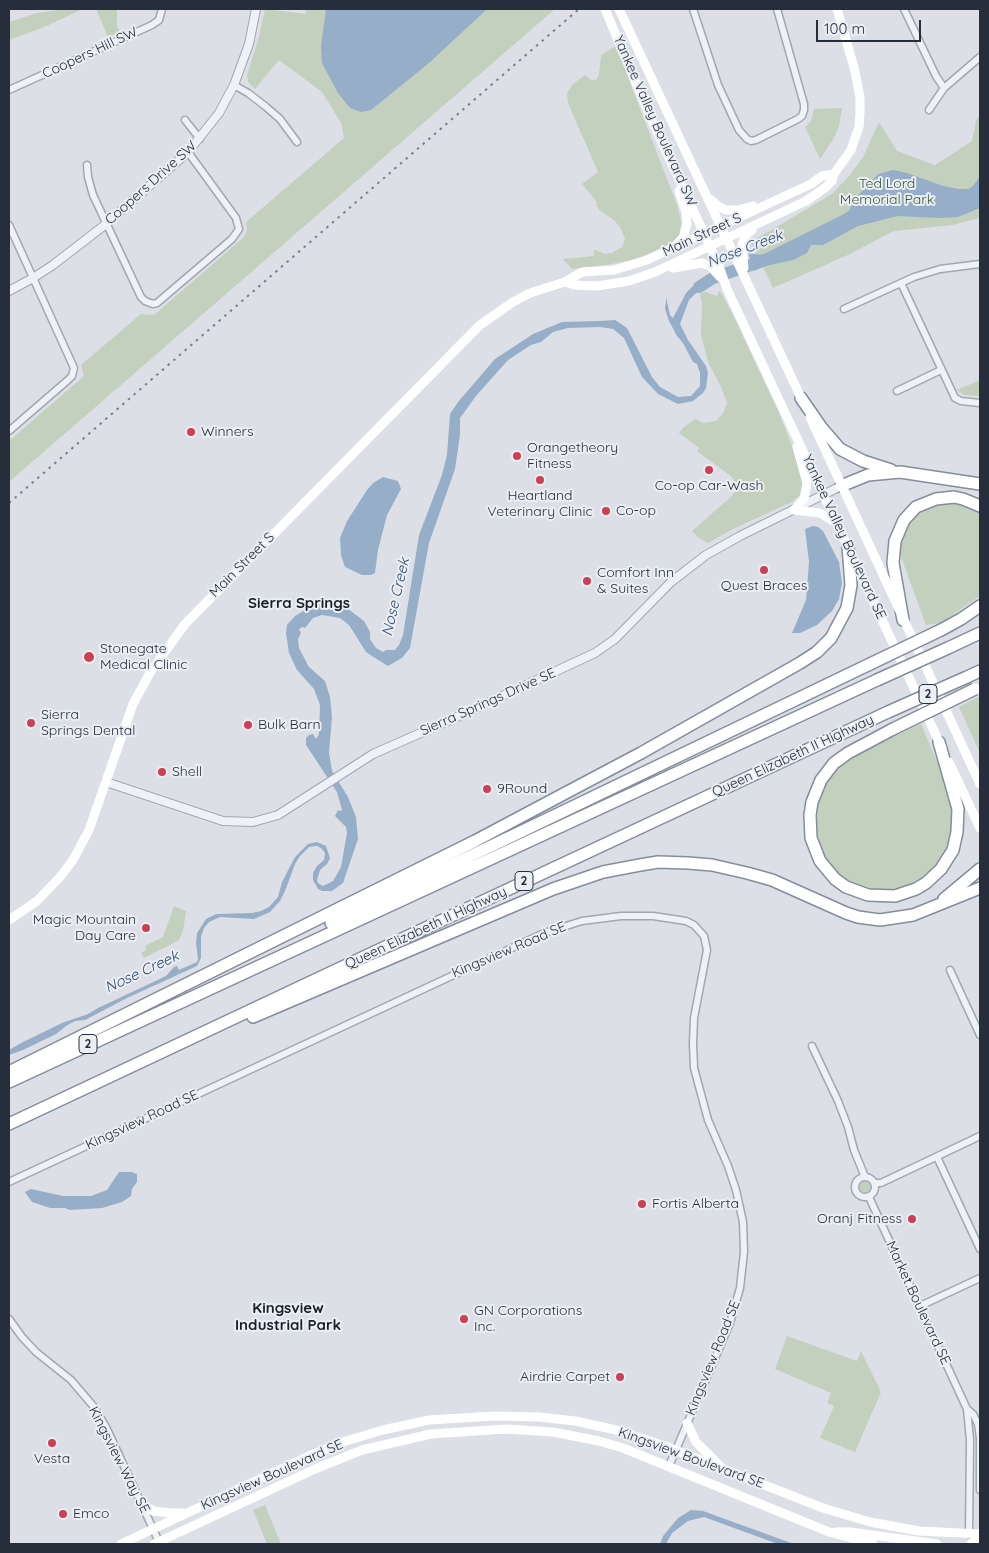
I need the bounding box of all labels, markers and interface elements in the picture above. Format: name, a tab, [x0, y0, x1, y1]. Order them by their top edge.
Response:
scale bar	[819, 10, 924, 42]
text: 100 m	[824, 19, 865, 38]
street label: Coopers Hill SW	[40, 24, 140, 82]
street label: Yankee Valley Boulevard SW	[610, 33, 700, 209]
street label: Coopers Drive SW	[102, 138, 200, 228]
park label: Ted Lord Memorial Park	[840, 176, 934, 208]
street label: Main Street S	[660, 209, 744, 261]
water label: Nose Creek	[705, 226, 785, 272]
place label: Winners	[201, 424, 254, 440]
marker: Winners	[185, 426, 197, 438]
place label: Orangetheory Fitness	[527, 440, 618, 472]
marker: Orangetheory Fitness	[511, 450, 523, 462]
street label: Yankee Valley Boulevard SE	[798, 452, 890, 622]
marker: Co-op Car-Wash	[703, 464, 715, 476]
marker: Heartland Veterinary Clinic	[534, 474, 546, 486]
place label: Co-op Car-Wash	[655, 478, 763, 494]
place label: Heartland Veterinary Clinic	[487, 488, 593, 520]
place label: Co-op	[616, 503, 656, 519]
marker: Co-op	[600, 505, 612, 517]
street label: Main Street S	[206, 529, 278, 601]
water label: Nose Creek	[378, 556, 414, 638]
marker: Quest Braces	[758, 564, 770, 576]
place label: Comfort Inn & Suites	[597, 565, 674, 598]
marker: Comfort Inn & Suites	[581, 575, 593, 587]
place label: Quest Braces	[721, 578, 807, 594]
district label: Sierra Springs	[248, 594, 350, 612]
place label: Stonegate Medical Clinic	[100, 641, 187, 674]
marker: Stonegate Medical Clinic	[82, 650, 96, 664]
street label: Sierra Springs Drive SE	[418, 664, 558, 740]
road number: 2	[919, 684, 937, 704]
place label: Sierra Springs Dental	[41, 707, 135, 740]
street label: Queen Elizabeth II Highway	[710, 711, 876, 801]
marker: Sierra Springs Dental	[25, 717, 37, 729]
place label: Bulk Barn	[258, 717, 321, 733]
marker: Bulk Barn	[242, 719, 254, 731]
place label: Shell	[172, 764, 202, 780]
marker: Shell	[156, 766, 168, 778]
place label: 9Round	[497, 781, 547, 797]
marker: 9Round	[481, 783, 493, 795]
road number: 2	[515, 871, 533, 890]
street label: Queen Elizabeth II Highway	[343, 883, 509, 973]
place label: Magic Mountain Day Care	[33, 912, 136, 944]
street label: Kingsview Road SE	[449, 918, 569, 982]
marker: Magic Mountain Day Care	[140, 922, 152, 934]
water label: Nose Creek	[102, 947, 182, 997]
road number: 2	[79, 1034, 97, 1054]
street label: Kingsview Road SE	[83, 1086, 201, 1154]
place label: Fortis Alberta	[652, 1196, 739, 1212]
marker: Fortis Alberta	[636, 1198, 648, 1210]
place label: Oranj Fitness	[817, 1211, 902, 1227]
marker: Oranj Fitness	[906, 1213, 918, 1225]
street label: Market Boulevard SE	[882, 1238, 954, 1368]
street label: Kingsview Road SE	[682, 1298, 744, 1418]
district label: Kingsview Industrial Park	[235, 1299, 341, 1334]
place label: GN Corporations Inc.	[474, 1303, 582, 1335]
marker: GN Corporations Inc.	[458, 1313, 470, 1325]
place label: Airdrie Carpet	[520, 1369, 610, 1385]
marker: Airdrie Carpet	[614, 1371, 626, 1383]
street label: Kingsview Way SE	[85, 1404, 153, 1516]
street label: Kingsview Boulevard SE	[616, 1424, 766, 1492]
street label: Kingsview Boulevard SE	[198, 1436, 346, 1514]
marker: Vesta	[46, 1437, 58, 1449]
place label: Vesta	[34, 1451, 70, 1467]
place label: Emco	[73, 1506, 109, 1522]
marker: Emco	[57, 1508, 69, 1520]

